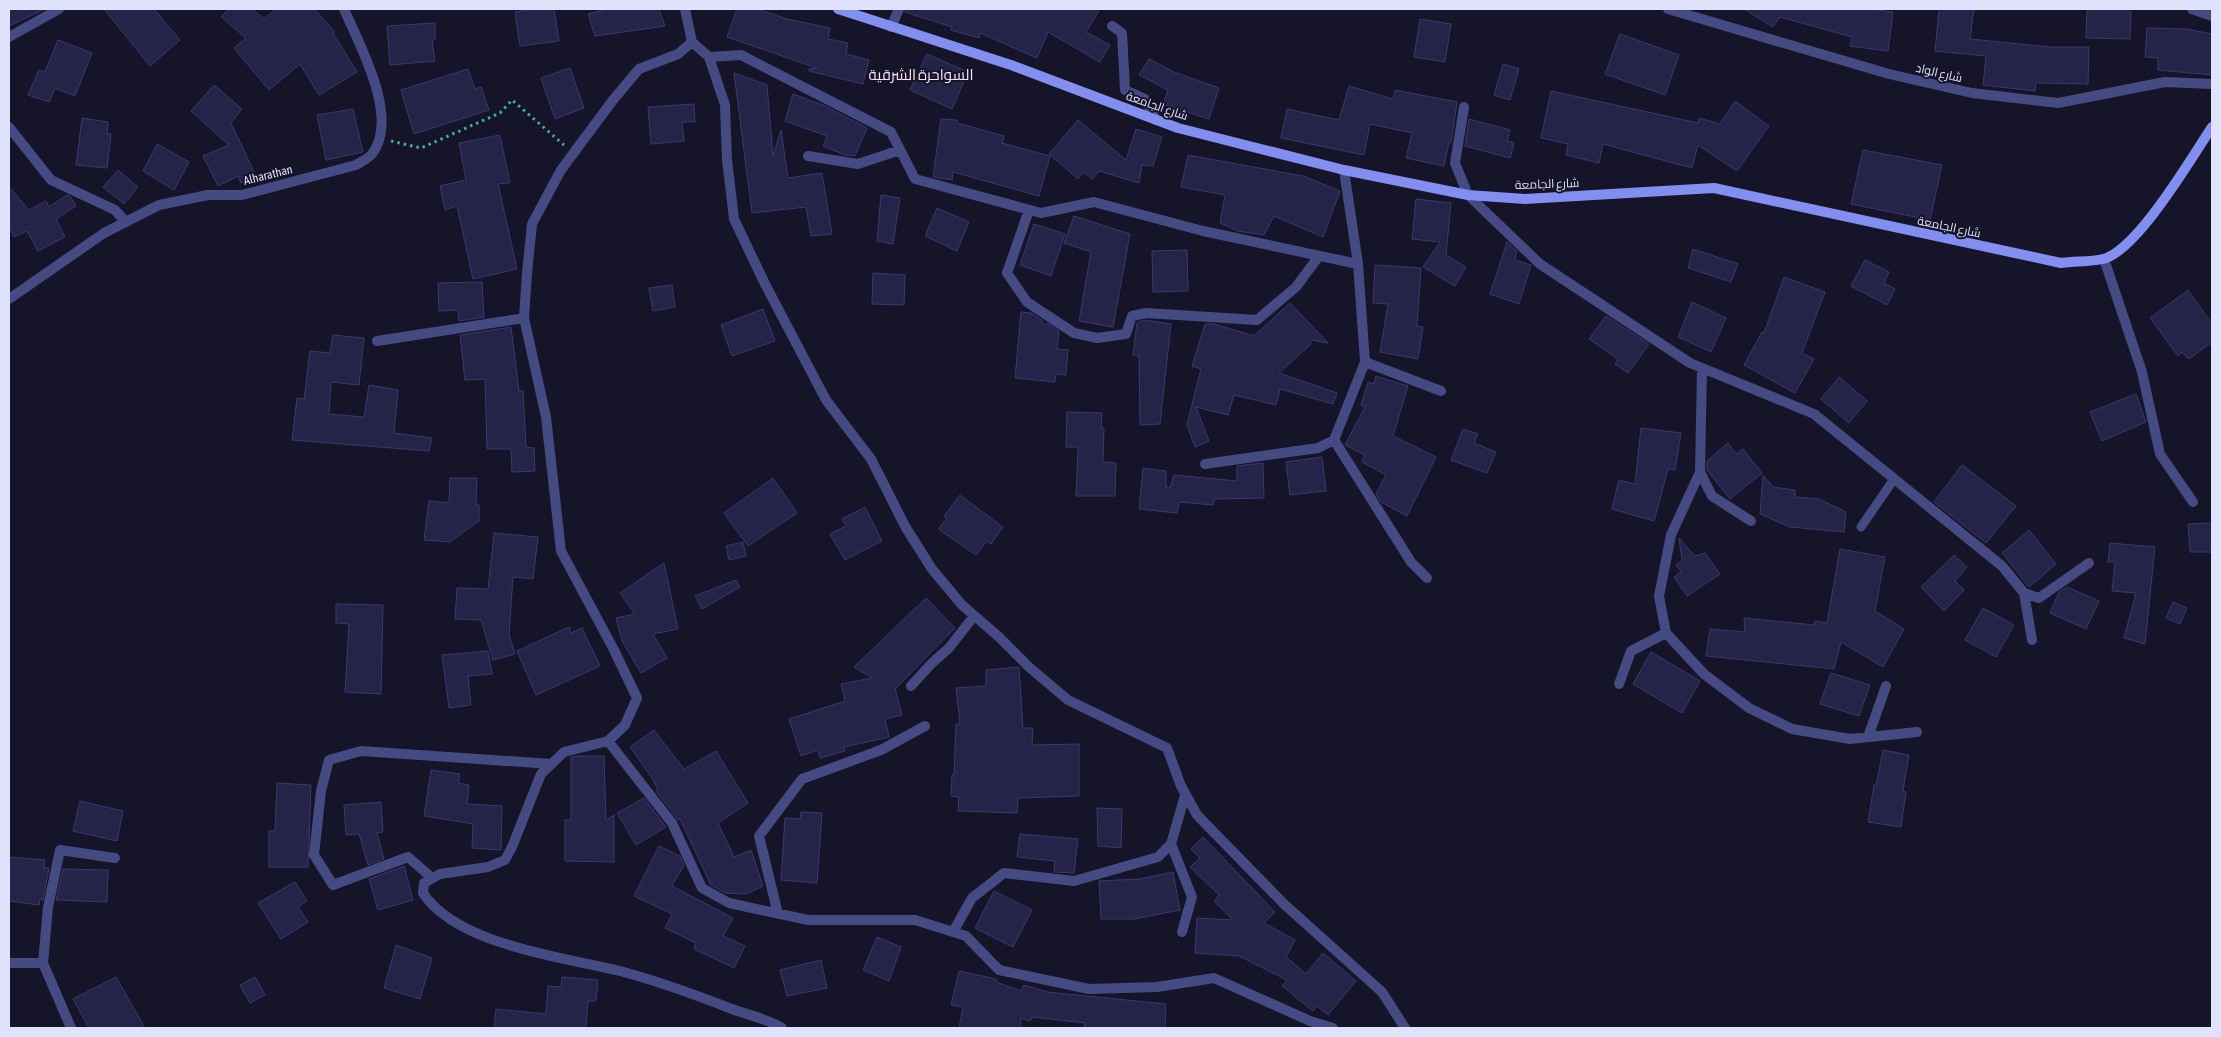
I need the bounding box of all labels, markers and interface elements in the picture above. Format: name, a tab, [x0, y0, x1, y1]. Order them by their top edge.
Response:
street label: شارع الواد	[1914, 61, 1964, 86]
district label: السواحرة الشرقية	[869, 66, 973, 84]
street label: شارع الجامعة	[1124, 89, 1190, 124]
street label: Alharathan	[242, 162, 294, 188]
street label: شارع الجامعة	[1515, 176, 1580, 193]
street label: شارع الجامعة	[1916, 213, 1982, 242]

